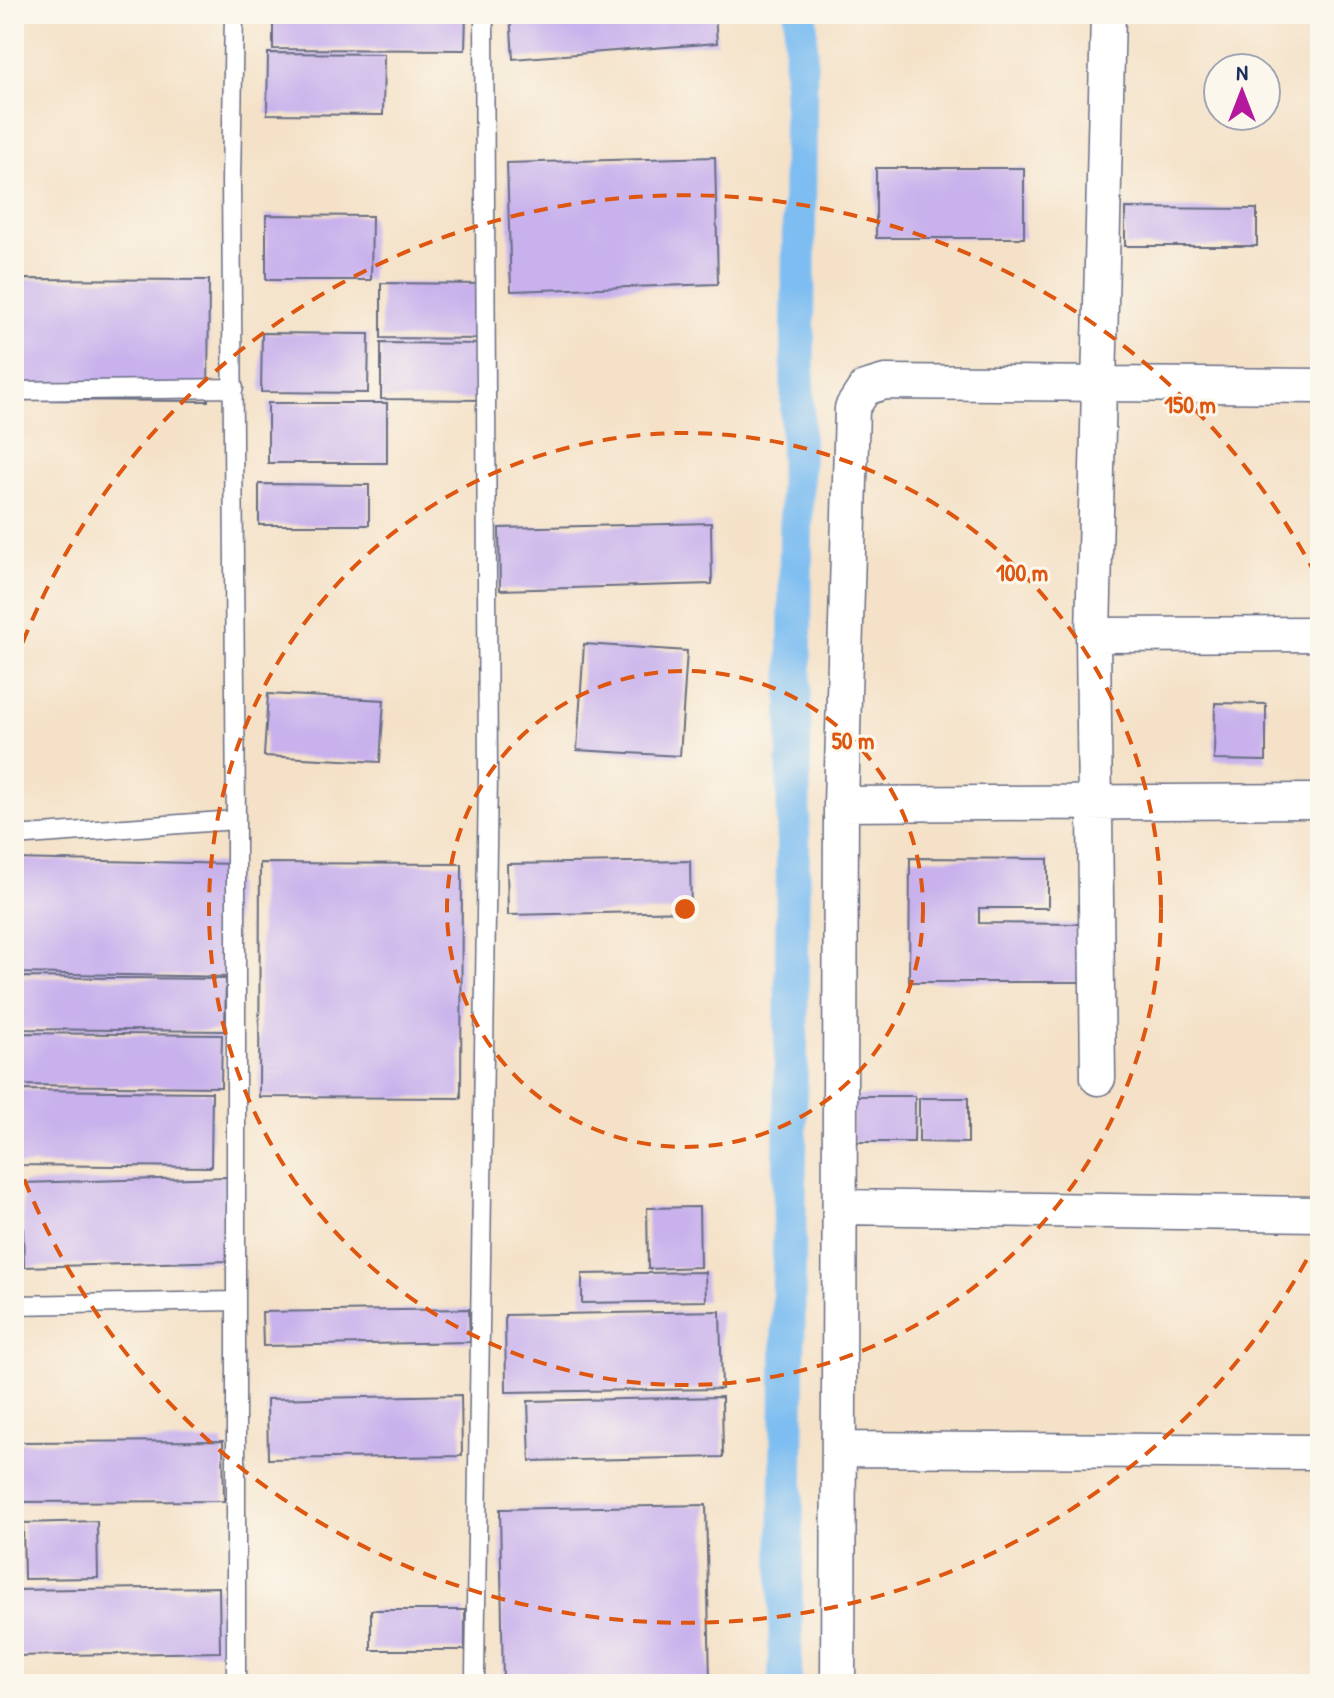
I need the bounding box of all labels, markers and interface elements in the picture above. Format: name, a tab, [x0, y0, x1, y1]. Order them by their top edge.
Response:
north arrow	[1202, 52, 1282, 132]
text: N	[1236, 57, 1248, 87]
text: 150 m	[1164, 388, 1216, 420]
text: 100 m	[996, 556, 1048, 588]
text: 50 m	[832, 724, 874, 756]
centre of rings	[671, 895, 699, 923]

